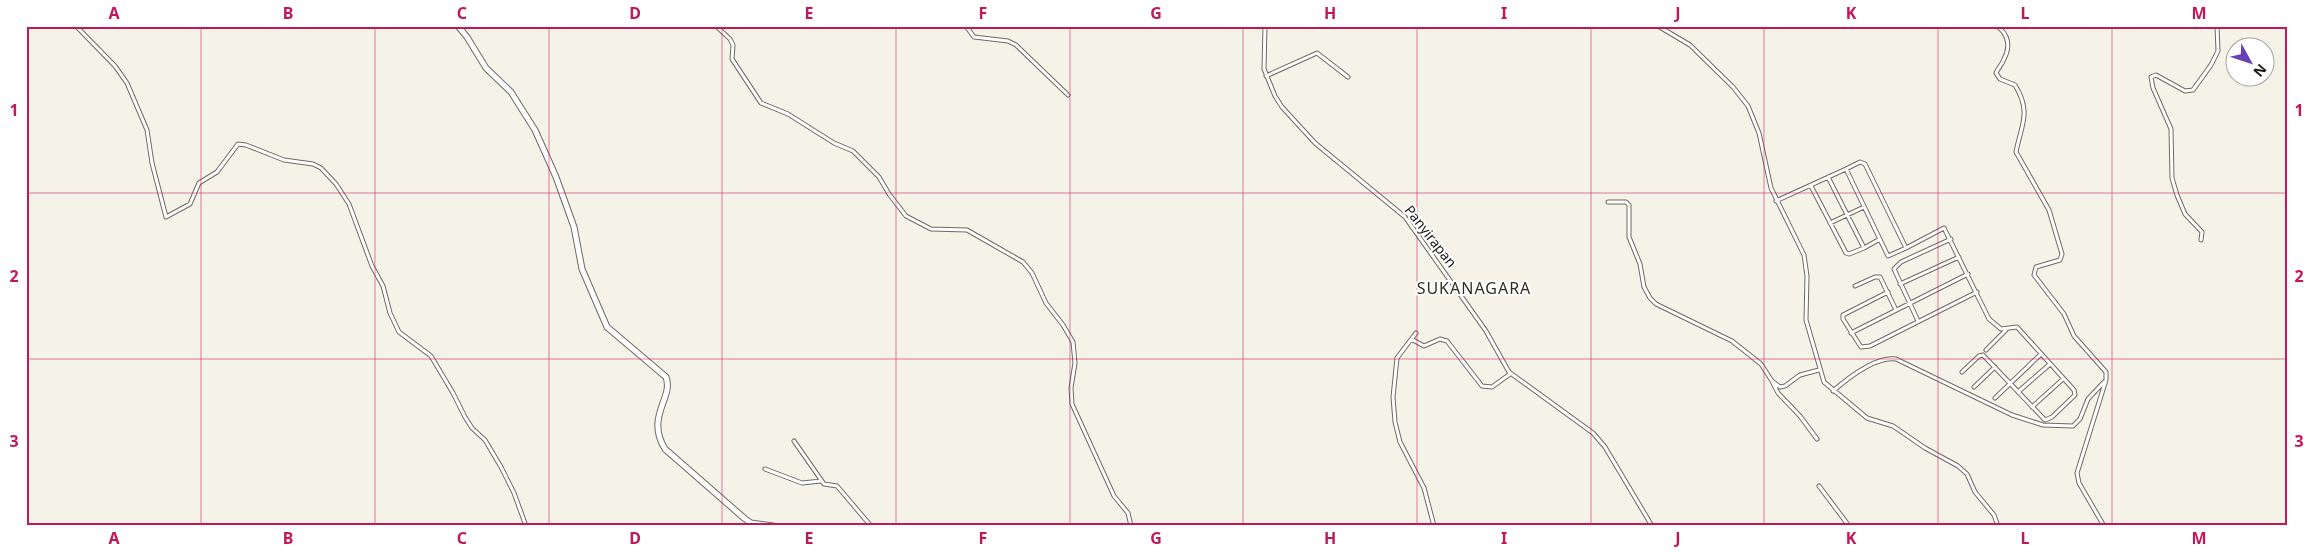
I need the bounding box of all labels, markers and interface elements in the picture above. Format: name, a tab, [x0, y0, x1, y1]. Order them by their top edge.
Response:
text: A	[108, 2, 120, 24]
text: B	[283, 2, 293, 24]
text: C	[457, 2, 467, 24]
text: D	[629, 2, 641, 24]
text: E	[805, 2, 814, 24]
text: F	[979, 2, 987, 24]
text: G	[1150, 2, 1162, 24]
text: H	[1324, 2, 1336, 24]
text: I	[1501, 2, 1507, 24]
text: J	[1673, 2, 1681, 24]
text: K	[1846, 2, 1857, 24]
text: L	[2021, 2, 2030, 24]
text: M	[2191, 2, 2207, 24]
north arrow	[2226, 38, 2276, 88]
text: N	[2249, 60, 2271, 81]
text: 1	[9, 99, 19, 121]
text: 1	[2294, 99, 2304, 121]
street label: Panyirapan	[1401, 201, 1461, 271]
text: 2	[9, 265, 19, 287]
text: 2	[2294, 265, 2304, 287]
district label: SUKANAGARA	[1417, 277, 1531, 299]
text: 3	[9, 430, 19, 452]
text: 3	[2294, 430, 2304, 452]
text: A	[108, 527, 120, 549]
text: B	[283, 527, 293, 549]
text: C	[457, 527, 467, 549]
text: D	[629, 527, 641, 549]
text: E	[805, 527, 814, 549]
text: F	[979, 527, 987, 549]
text: G	[1150, 527, 1162, 549]
text: H	[1324, 527, 1336, 549]
text: I	[1501, 527, 1507, 549]
text: J	[1673, 527, 1681, 549]
text: K	[1846, 527, 1857, 549]
text: L	[2021, 527, 2030, 549]
text: M	[2191, 527, 2207, 549]

